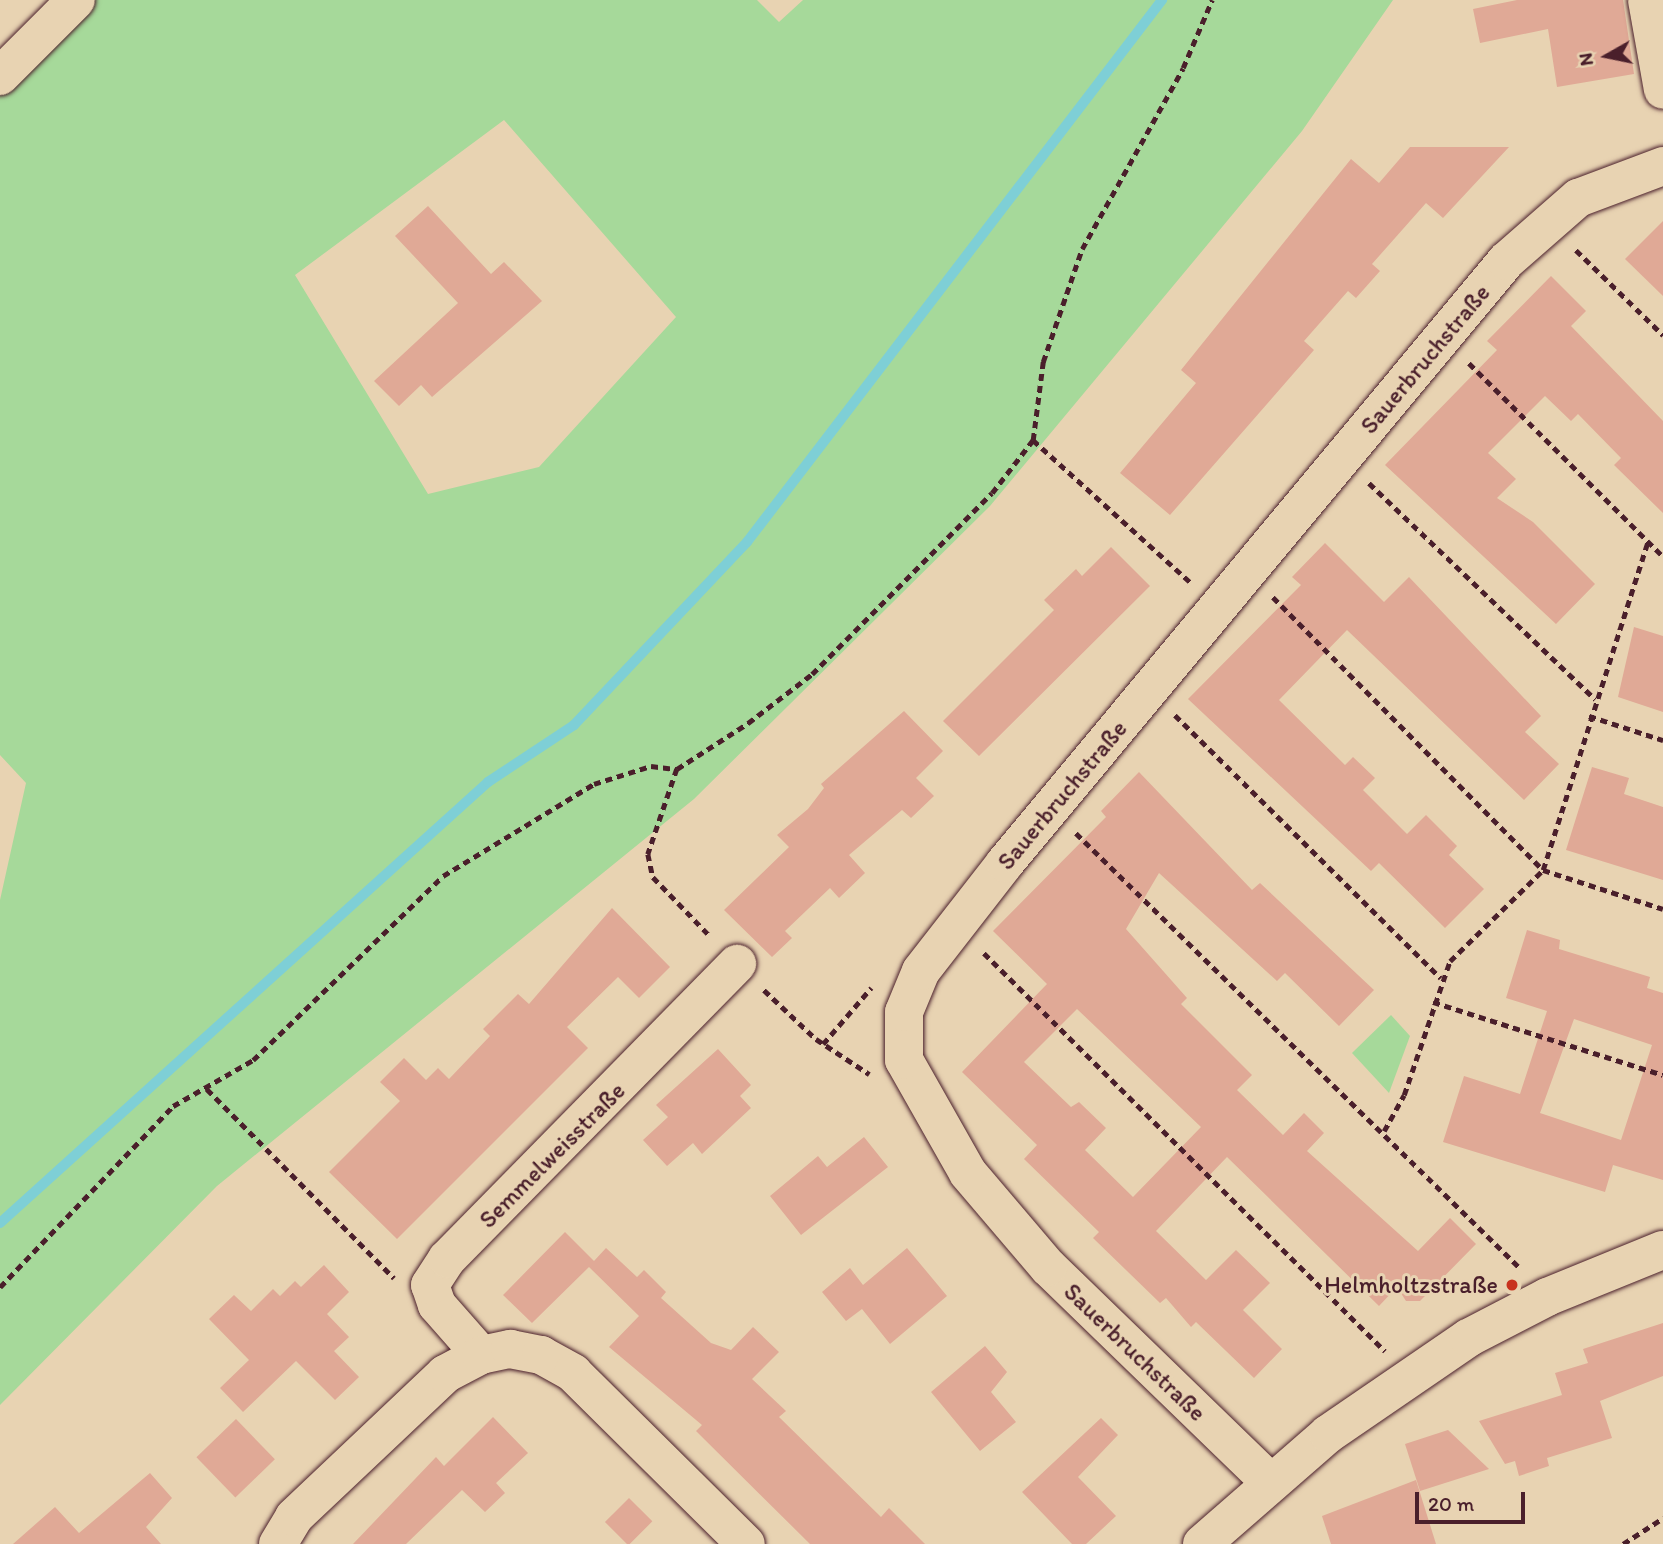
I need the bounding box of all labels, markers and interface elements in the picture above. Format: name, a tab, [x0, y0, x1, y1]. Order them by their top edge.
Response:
north arrow	[1572, 21, 1642, 91]
text: N	[1573, 51, 1598, 68]
street label: Sauerbruchstraße	[1354, 279, 1496, 439]
street label: Sauerbruchstraße	[991, 715, 1133, 875]
street label: Semmelweisstraße	[473, 1076, 631, 1234]
place label: Helmholtzstraße	[1324, 1271, 1498, 1299]
street label: Sauerbruchstraße	[1058, 1277, 1212, 1427]
marker: Helmholtzstraße	[1504, 1277, 1520, 1293]
scale bar	[1418, 1478, 1528, 1522]
text: 20 m	[1428, 1491, 1474, 1516]

